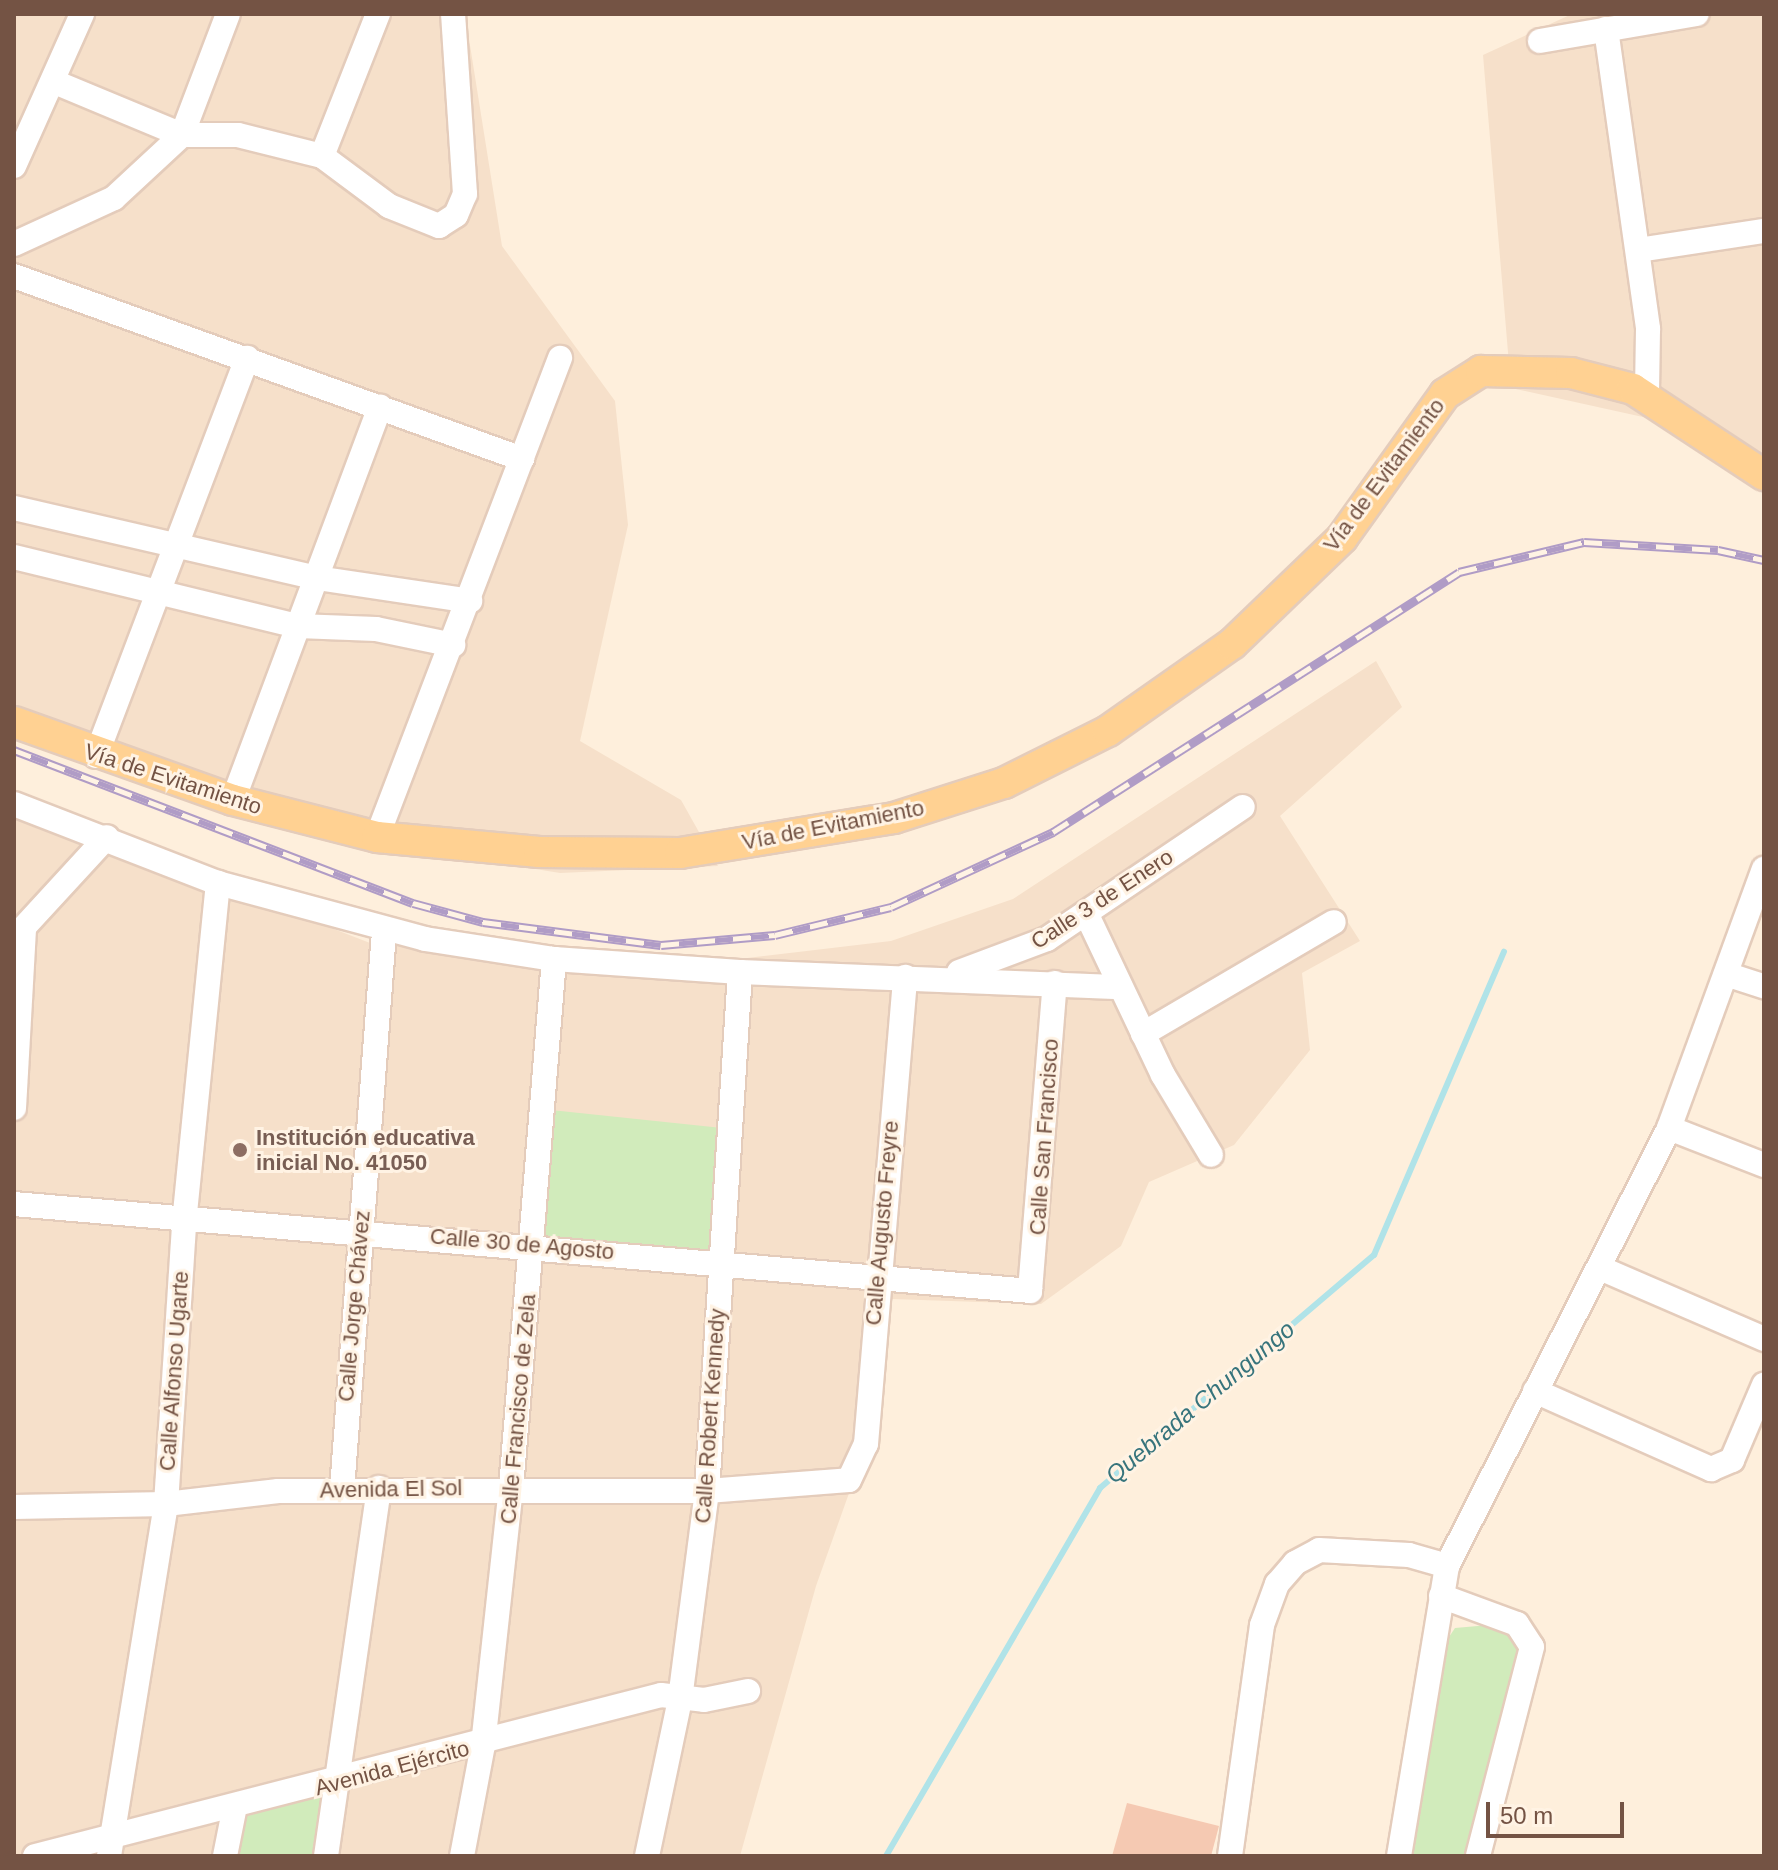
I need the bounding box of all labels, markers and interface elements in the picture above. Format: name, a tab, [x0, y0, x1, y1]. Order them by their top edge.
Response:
street label: Vía de Evitamiento	[1318, 393, 1450, 557]
street label: Vía de Evitamiento	[81, 738, 265, 820]
street label: Vía de Evitamiento	[740, 794, 926, 856]
street label: Calle 3 de Enero	[1026, 843, 1178, 955]
street label: Calle San Francisco	[1024, 1038, 1064, 1236]
street label: Calle Augusto Freyre	[860, 1119, 904, 1327]
place label: Institución educativa inicial No. 41050	[256, 1124, 475, 1176]
marker: Institución educativa inicial No. 41050	[231, 1141, 249, 1159]
street label: Calle Jorge Chávez	[332, 1209, 376, 1403]
street label: Calle 30 de Agosto	[428, 1223, 616, 1265]
street label: Calle Alfonso Ugarte	[154, 1269, 194, 1473]
street label: Calle Francisco de Zela	[495, 1293, 541, 1525]
street label: Calle Robert Kennedy	[689, 1308, 731, 1524]
water label: Quebrada Chungungo	[1100, 1315, 1300, 1489]
street label: Avenida El Sol	[319, 1475, 463, 1503]
street label: Avenida Ejército	[312, 1735, 472, 1801]
scale bar	[1490, 1786, 1628, 1836]
text: 50 m	[1500, 1802, 1553, 1829]

